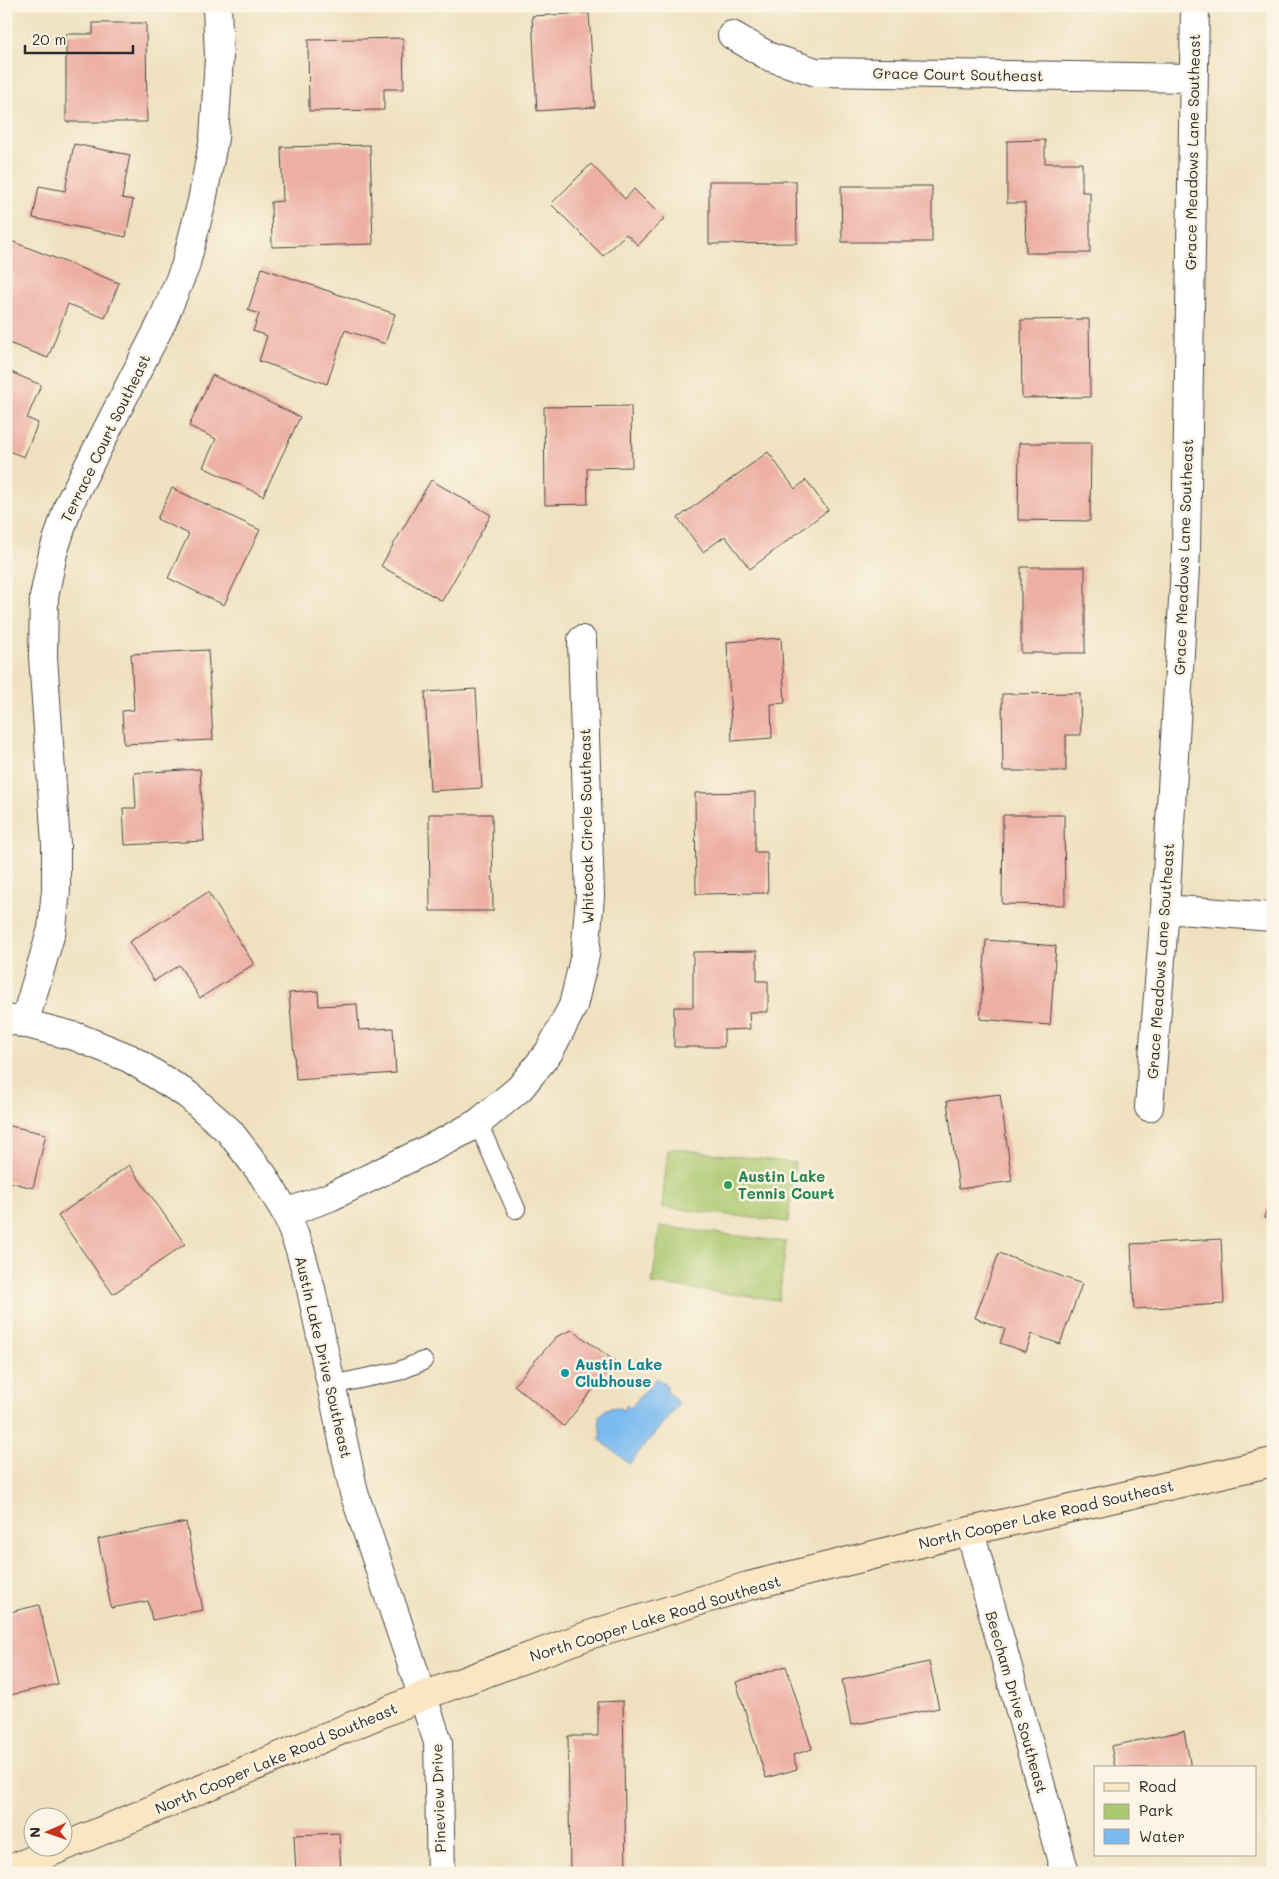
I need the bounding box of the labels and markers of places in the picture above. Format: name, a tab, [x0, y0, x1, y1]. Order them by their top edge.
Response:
place label: Austin Lake Tennis Court	[738, 1166, 835, 1203]
marker: Austin Lake Tennis Court	[722, 1179, 734, 1191]
place label: Austin Lake Clubhouse	[575, 1354, 662, 1391]
marker: Austin Lake Clubhouse	[559, 1367, 571, 1379]

